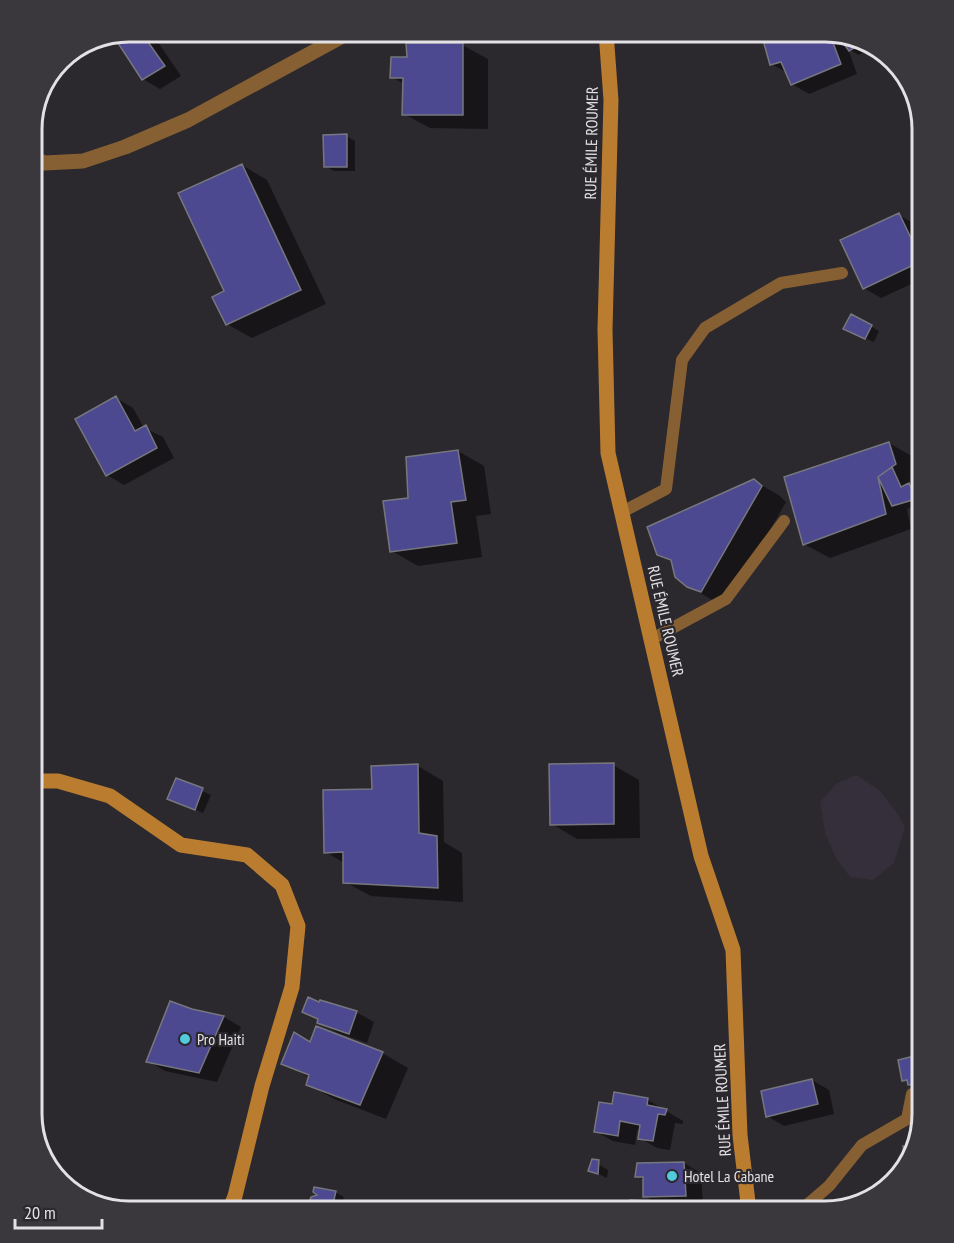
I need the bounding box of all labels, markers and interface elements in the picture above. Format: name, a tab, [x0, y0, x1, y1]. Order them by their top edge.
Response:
street label: RUE ÉMILE ROUMER	[580, 86, 602, 200]
street label: RUE ÉMILE ROUMER	[644, 564, 689, 679]
place label: Pro Haiti	[197, 1029, 245, 1049]
marker: Pro Haiti	[178, 1032, 192, 1046]
street label: RUE ÉMILE ROUMER	[709, 1043, 735, 1157]
place label: Hotel La Cabane	[684, 1166, 774, 1186]
marker: Hotel La Cabane	[665, 1169, 679, 1183]
scale bar	[15, 1192, 102, 1230]
text: 20 m	[24, 1201, 56, 1224]

